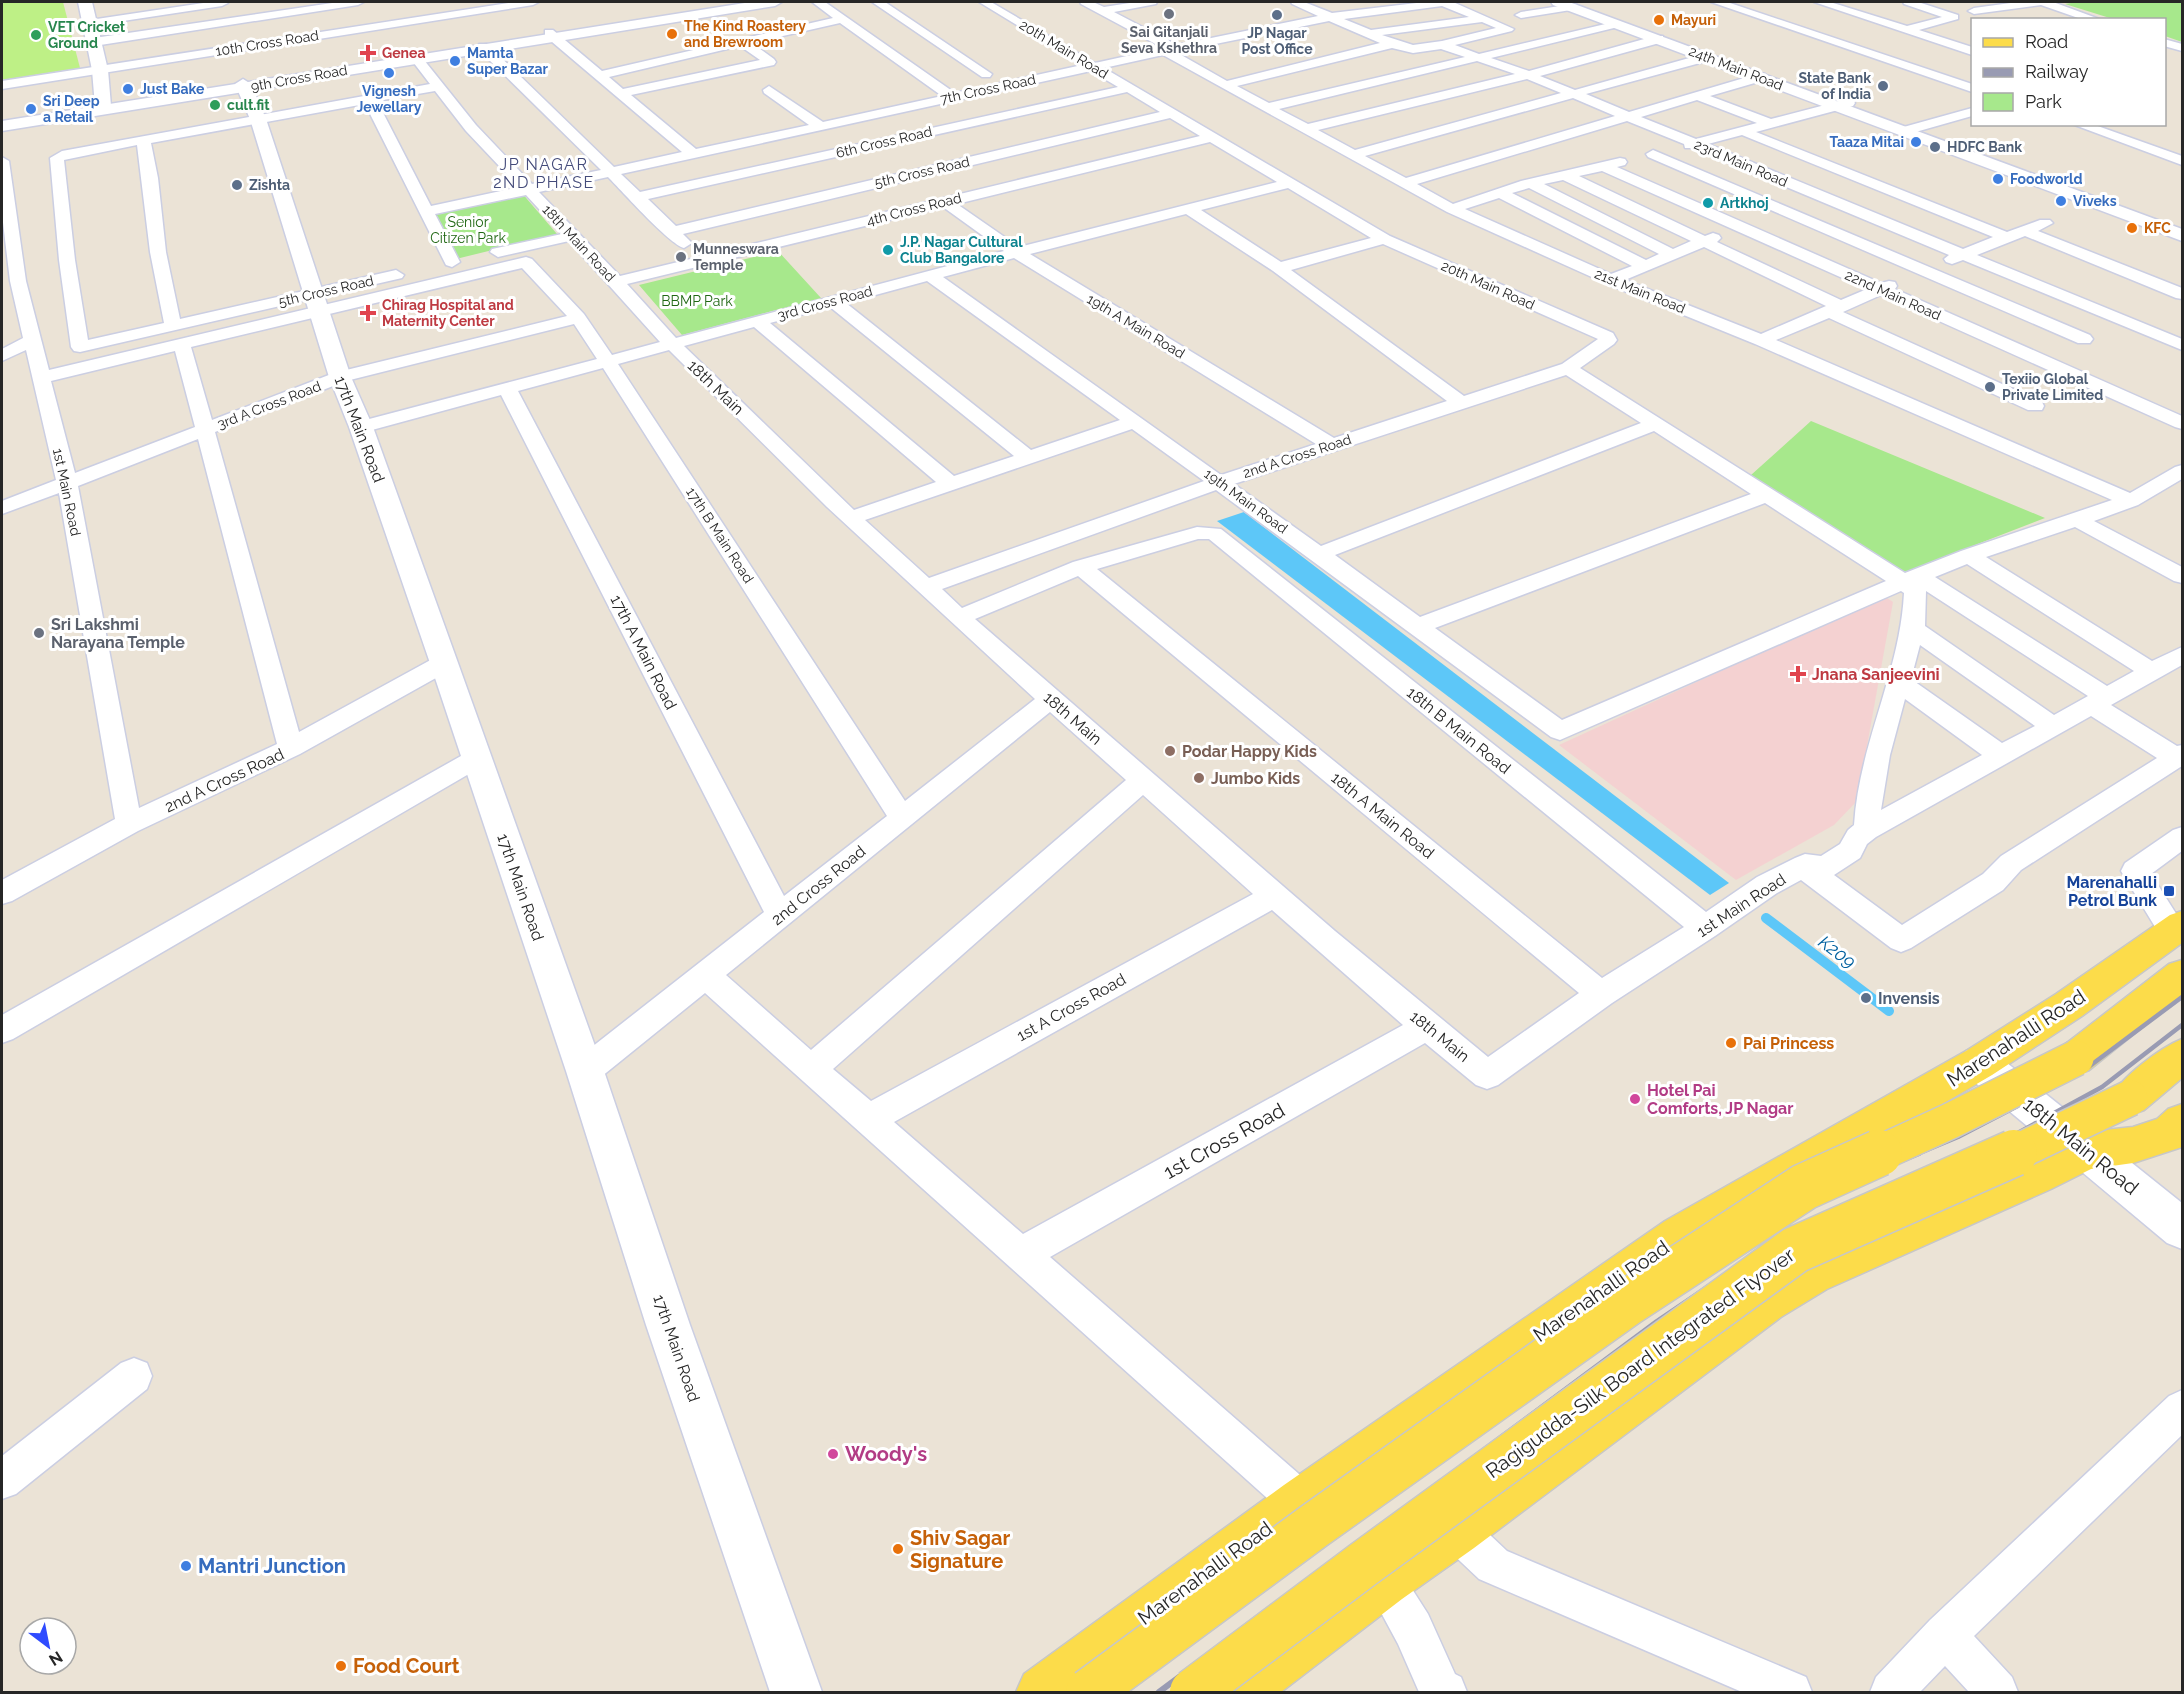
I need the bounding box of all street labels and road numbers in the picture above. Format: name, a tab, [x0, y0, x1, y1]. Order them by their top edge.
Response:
street label: 20th Main Road	[1017, 16, 1111, 82]
street label: 10th Cross Road	[214, 27, 320, 59]
street label: 24th Main Road	[1687, 43, 1785, 93]
street label: 9th Cross Road	[249, 62, 349, 94]
street label: 7th Cross Road	[939, 71, 1037, 107]
street label: 6th Cross Road	[834, 123, 934, 161]
street label: 23rd Main Road	[1692, 136, 1790, 190]
street label: 5th Cross Road	[873, 153, 971, 191]
street label: 4th Cross Road	[865, 189, 963, 229]
street label: 18th Main Road	[539, 201, 619, 285]
street label: 20th Main Road	[1439, 257, 1537, 313]
street label: 21st Main Road	[1592, 266, 1688, 316]
street label: 22nd Main Road	[1843, 267, 1943, 323]
street label: 5th Cross Road	[277, 272, 375, 310]
street label: 3rd Cross Road	[776, 283, 874, 323]
street label: 19th A Main Road	[1084, 291, 1188, 361]
street label: 18th Main	[684, 356, 748, 419]
street label: 17th Main Road	[331, 373, 388, 485]
street label: 3rd A Cross Road	[215, 378, 323, 432]
street label: 2nd A Cross Road	[1241, 431, 1353, 481]
street label: 1st Main Road	[50, 447, 84, 537]
street label: 19th Main Road	[1201, 465, 1291, 537]
street label: 17th B Main Road	[683, 484, 757, 586]
street label: 17th A Main Road	[606, 592, 681, 713]
street label: 18th B Main Road	[1403, 683, 1514, 778]
street label: 18th Main	[1040, 688, 1106, 749]
street label: 2nd A Cross Road	[162, 744, 287, 816]
street label: 18th A Main Road	[1327, 768, 1438, 863]
street label: 17th Main Road	[493, 831, 548, 943]
street label: 2nd Cross Road	[767, 842, 869, 929]
street label: 1st Main Road	[1693, 870, 1789, 941]
street label: 1st A Cross Road	[1013, 970, 1129, 1045]
street label: Marenahalli Road	[1942, 984, 2090, 1092]
street label: 18th Main	[1406, 1007, 1473, 1066]
street label: 18th Main Road	[2019, 1092, 2143, 1200]
street label: 1st Cross Road	[1159, 1098, 1289, 1184]
street label: Marenahalli Road	[1528, 1235, 1674, 1347]
street label: Ragigudda-Silk Board Integrated Flyover	[1481, 1243, 1799, 1483]
street label: 17th Main Road	[649, 1292, 704, 1404]
street label: Marenahalli Road	[1133, 1516, 1277, 1630]

